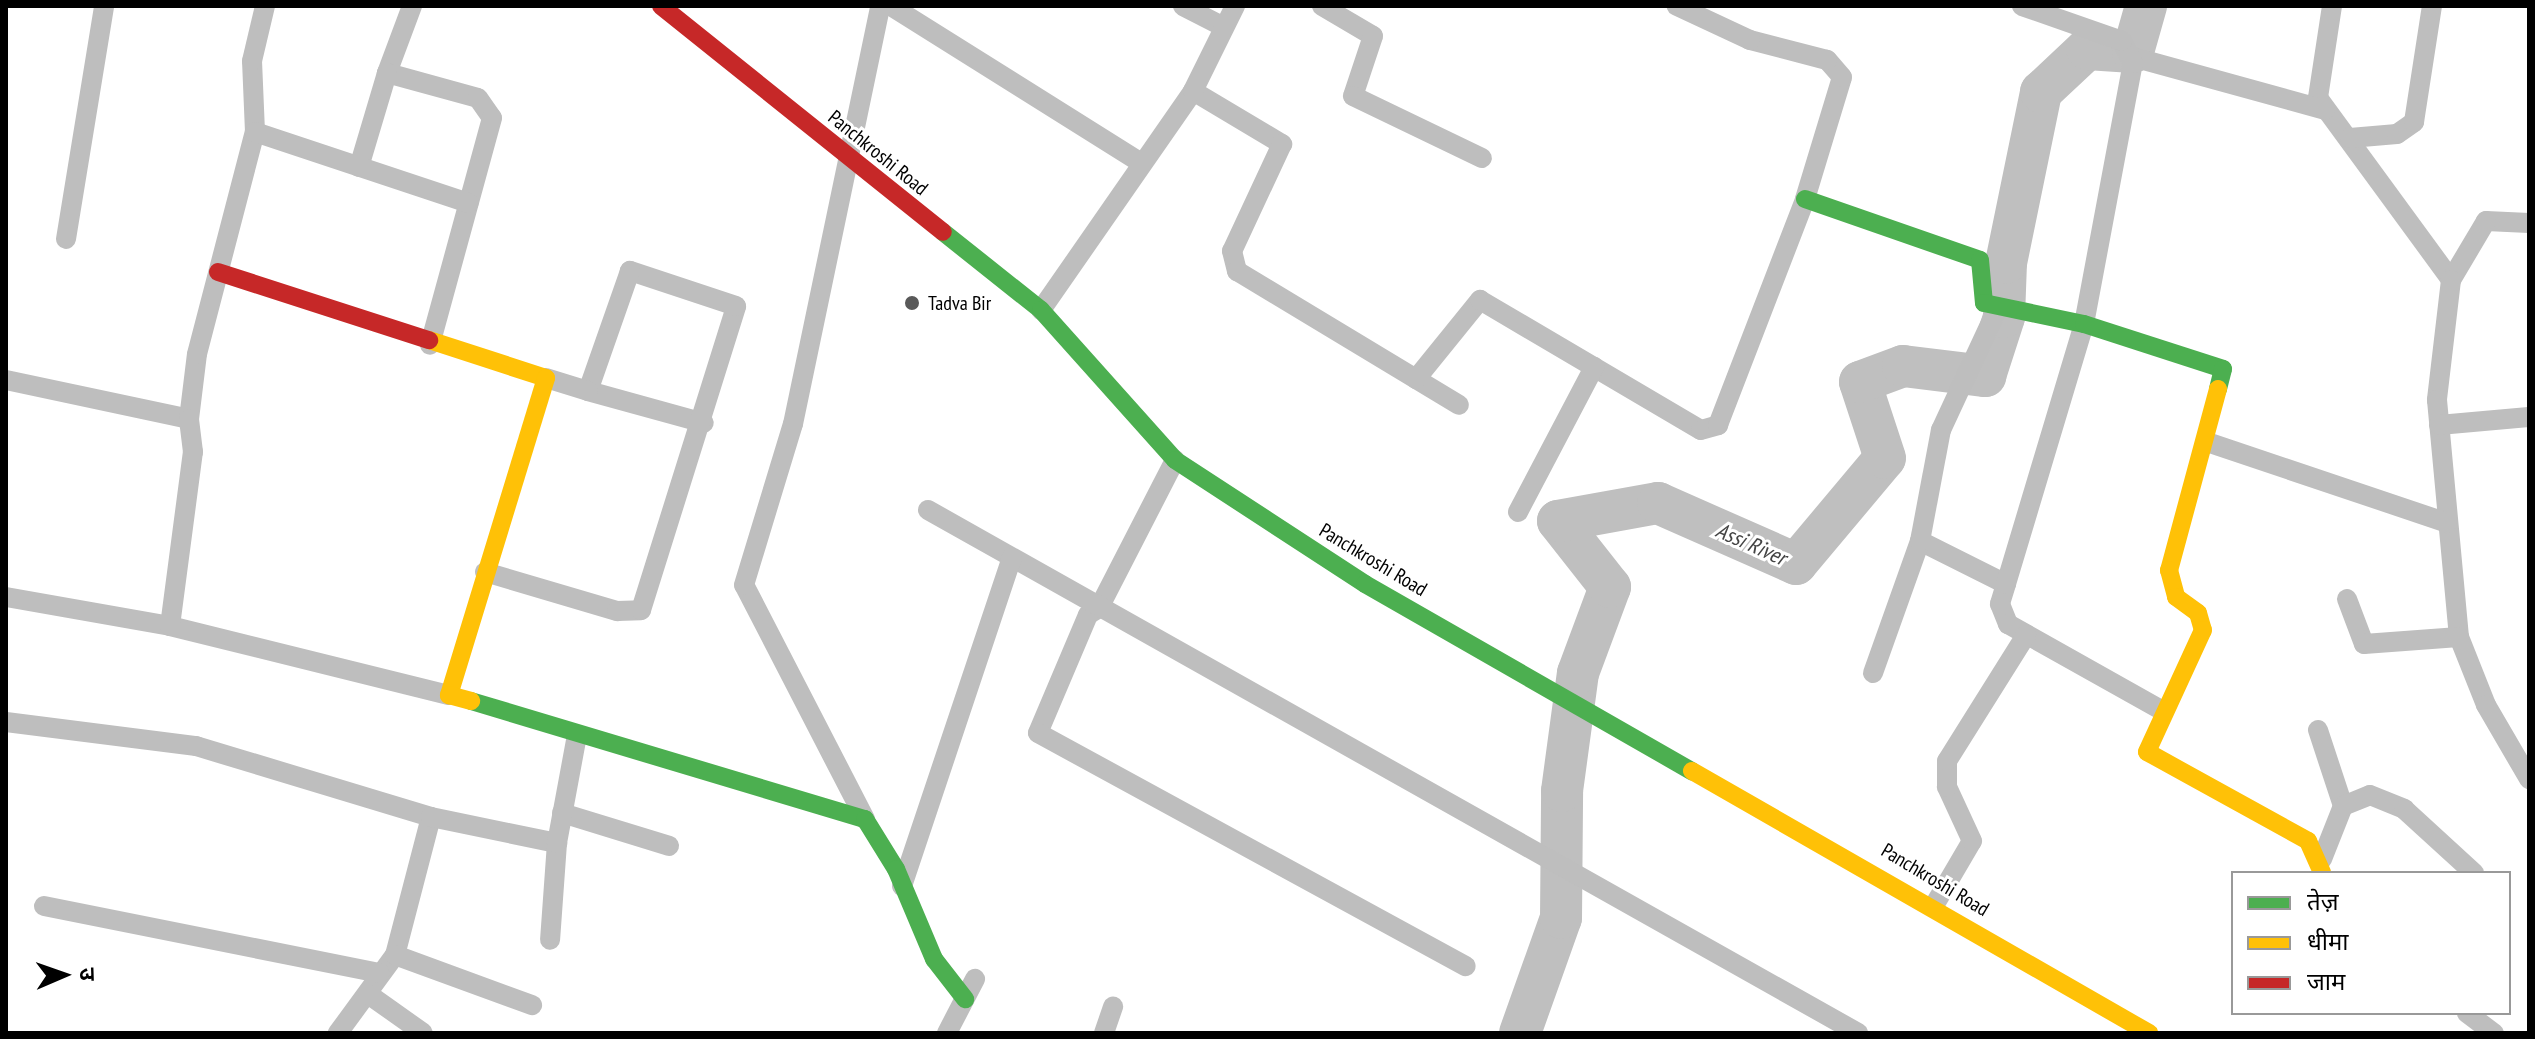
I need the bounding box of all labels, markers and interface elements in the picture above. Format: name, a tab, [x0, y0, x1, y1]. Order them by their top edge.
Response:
street label: Panchkroshi Road	[823, 105, 933, 201]
place label: Tadva Bir	[928, 291, 991, 315]
marker: Tadva Bir	[903, 294, 921, 312]
water label: Assi River	[1712, 517, 1790, 571]
street label: Panchkroshi Road	[1315, 518, 1431, 602]
street label: Panchkroshi Road	[1877, 838, 1993, 922]
legend	[2231, 871, 2511, 1015]
text: तेज़	[2307, 886, 2339, 917]
text: धीमा	[2307, 926, 2349, 957]
north arrow	[24, 935, 104, 1015]
text: जाम	[2307, 966, 2345, 997]
text: उ	[74, 967, 102, 981]

